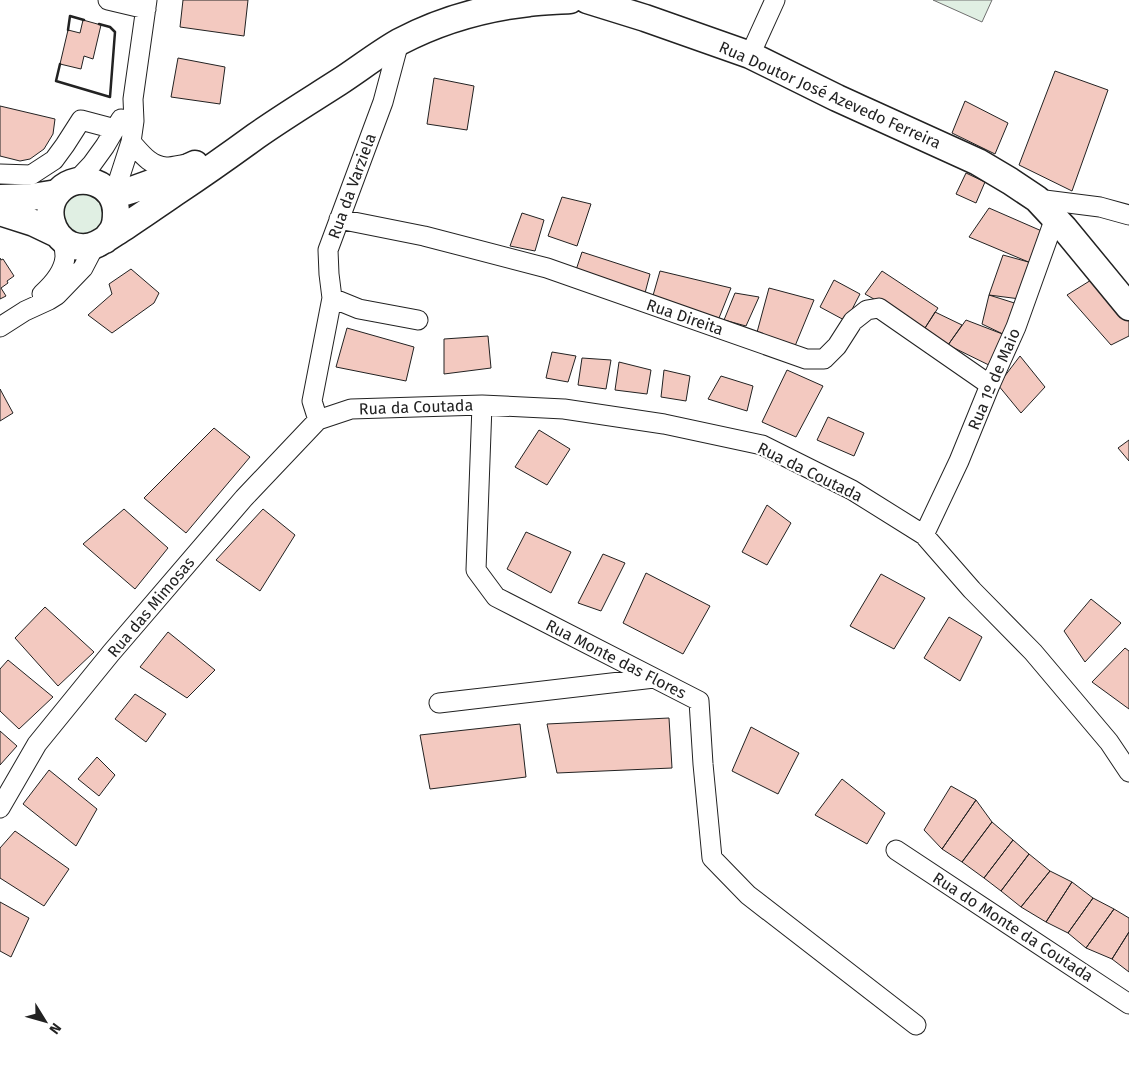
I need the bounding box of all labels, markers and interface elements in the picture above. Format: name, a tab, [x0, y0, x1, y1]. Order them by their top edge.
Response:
street label: Rua Doutor José Azevedo Ferreira	[716, 37, 944, 153]
street label: Rua da Varziela	[324, 131, 380, 241]
street label: Rua Direita	[644, 295, 726, 339]
street label: Rua 1º de Maio	[964, 325, 1024, 433]
street label: Rua da Coutada	[359, 396, 473, 418]
street label: Rua da Coutada	[754, 438, 866, 506]
street label: Rua das Mimosas	[104, 553, 198, 661]
street label: Rua Monte das Flores	[543, 615, 689, 703]
street label: Rua do Monte da Coutada	[929, 868, 1097, 986]
north arrow	[20, 996, 70, 1046]
text: N	[45, 1020, 65, 1037]

